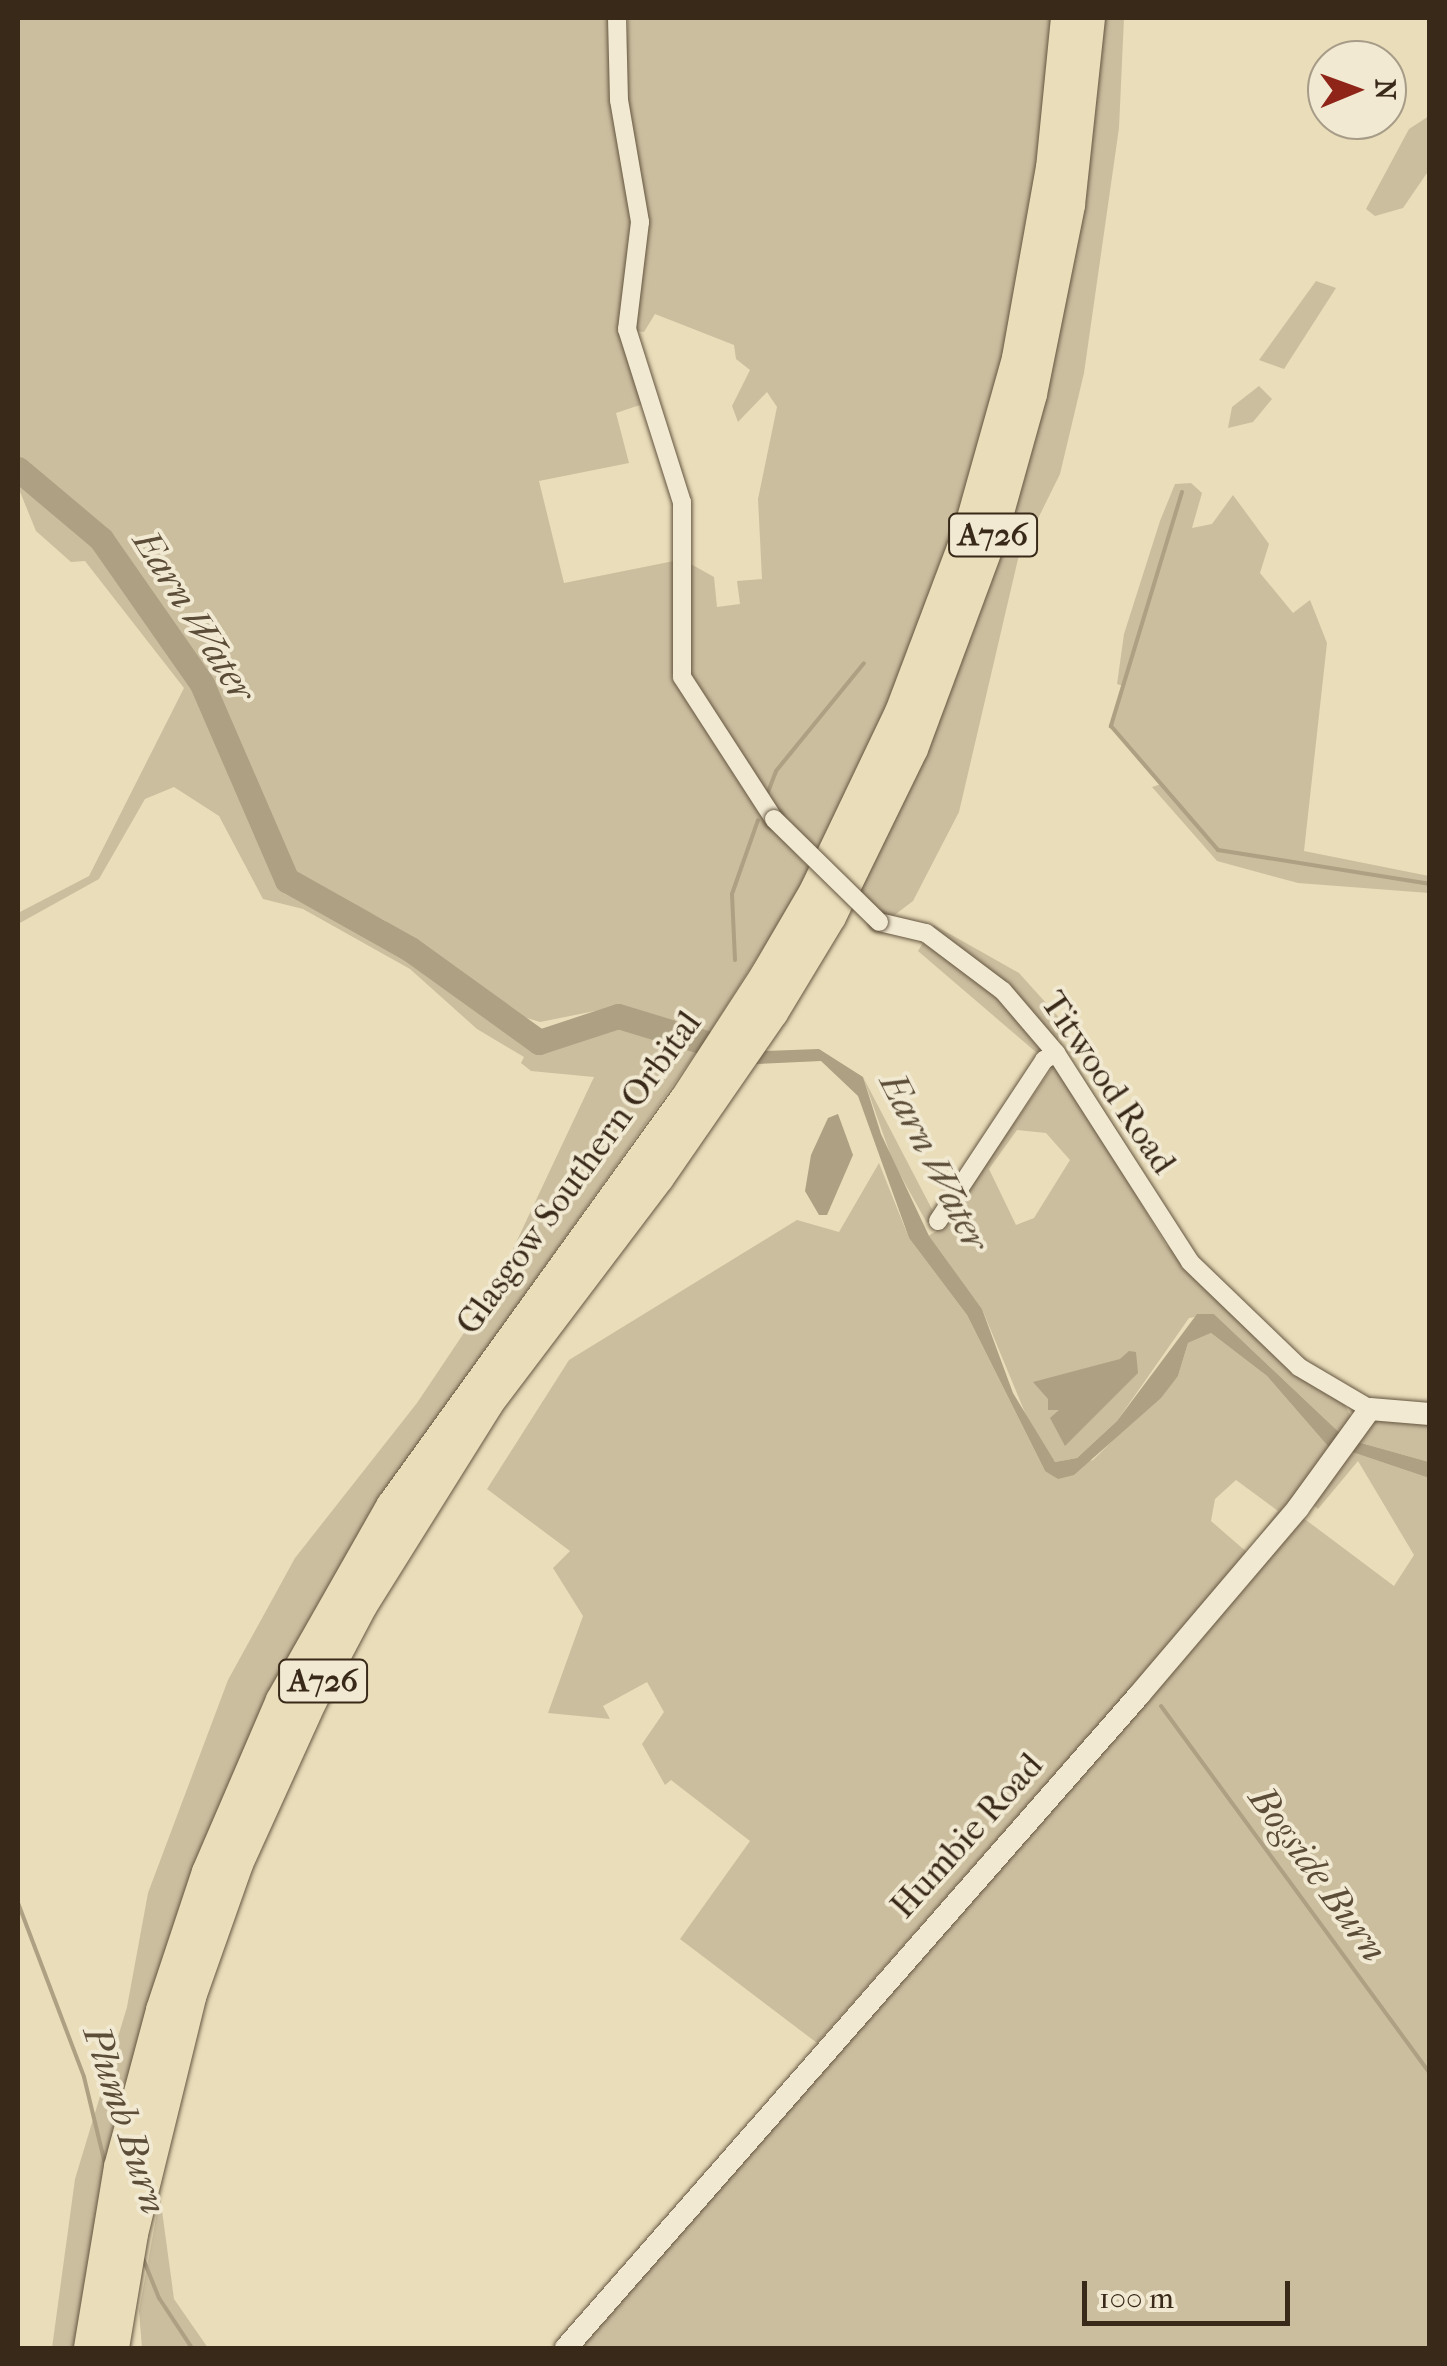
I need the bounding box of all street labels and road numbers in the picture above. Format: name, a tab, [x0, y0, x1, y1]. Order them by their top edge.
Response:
road number: A726	[948, 508, 1038, 562]
street label: Titwood Road	[1032, 984, 1184, 1182]
street label: Glasgow Southern Orbital	[448, 1003, 710, 1343]
road number: A726	[278, 1654, 368, 1708]
street label: Humbie Road	[882, 1745, 1052, 1927]

